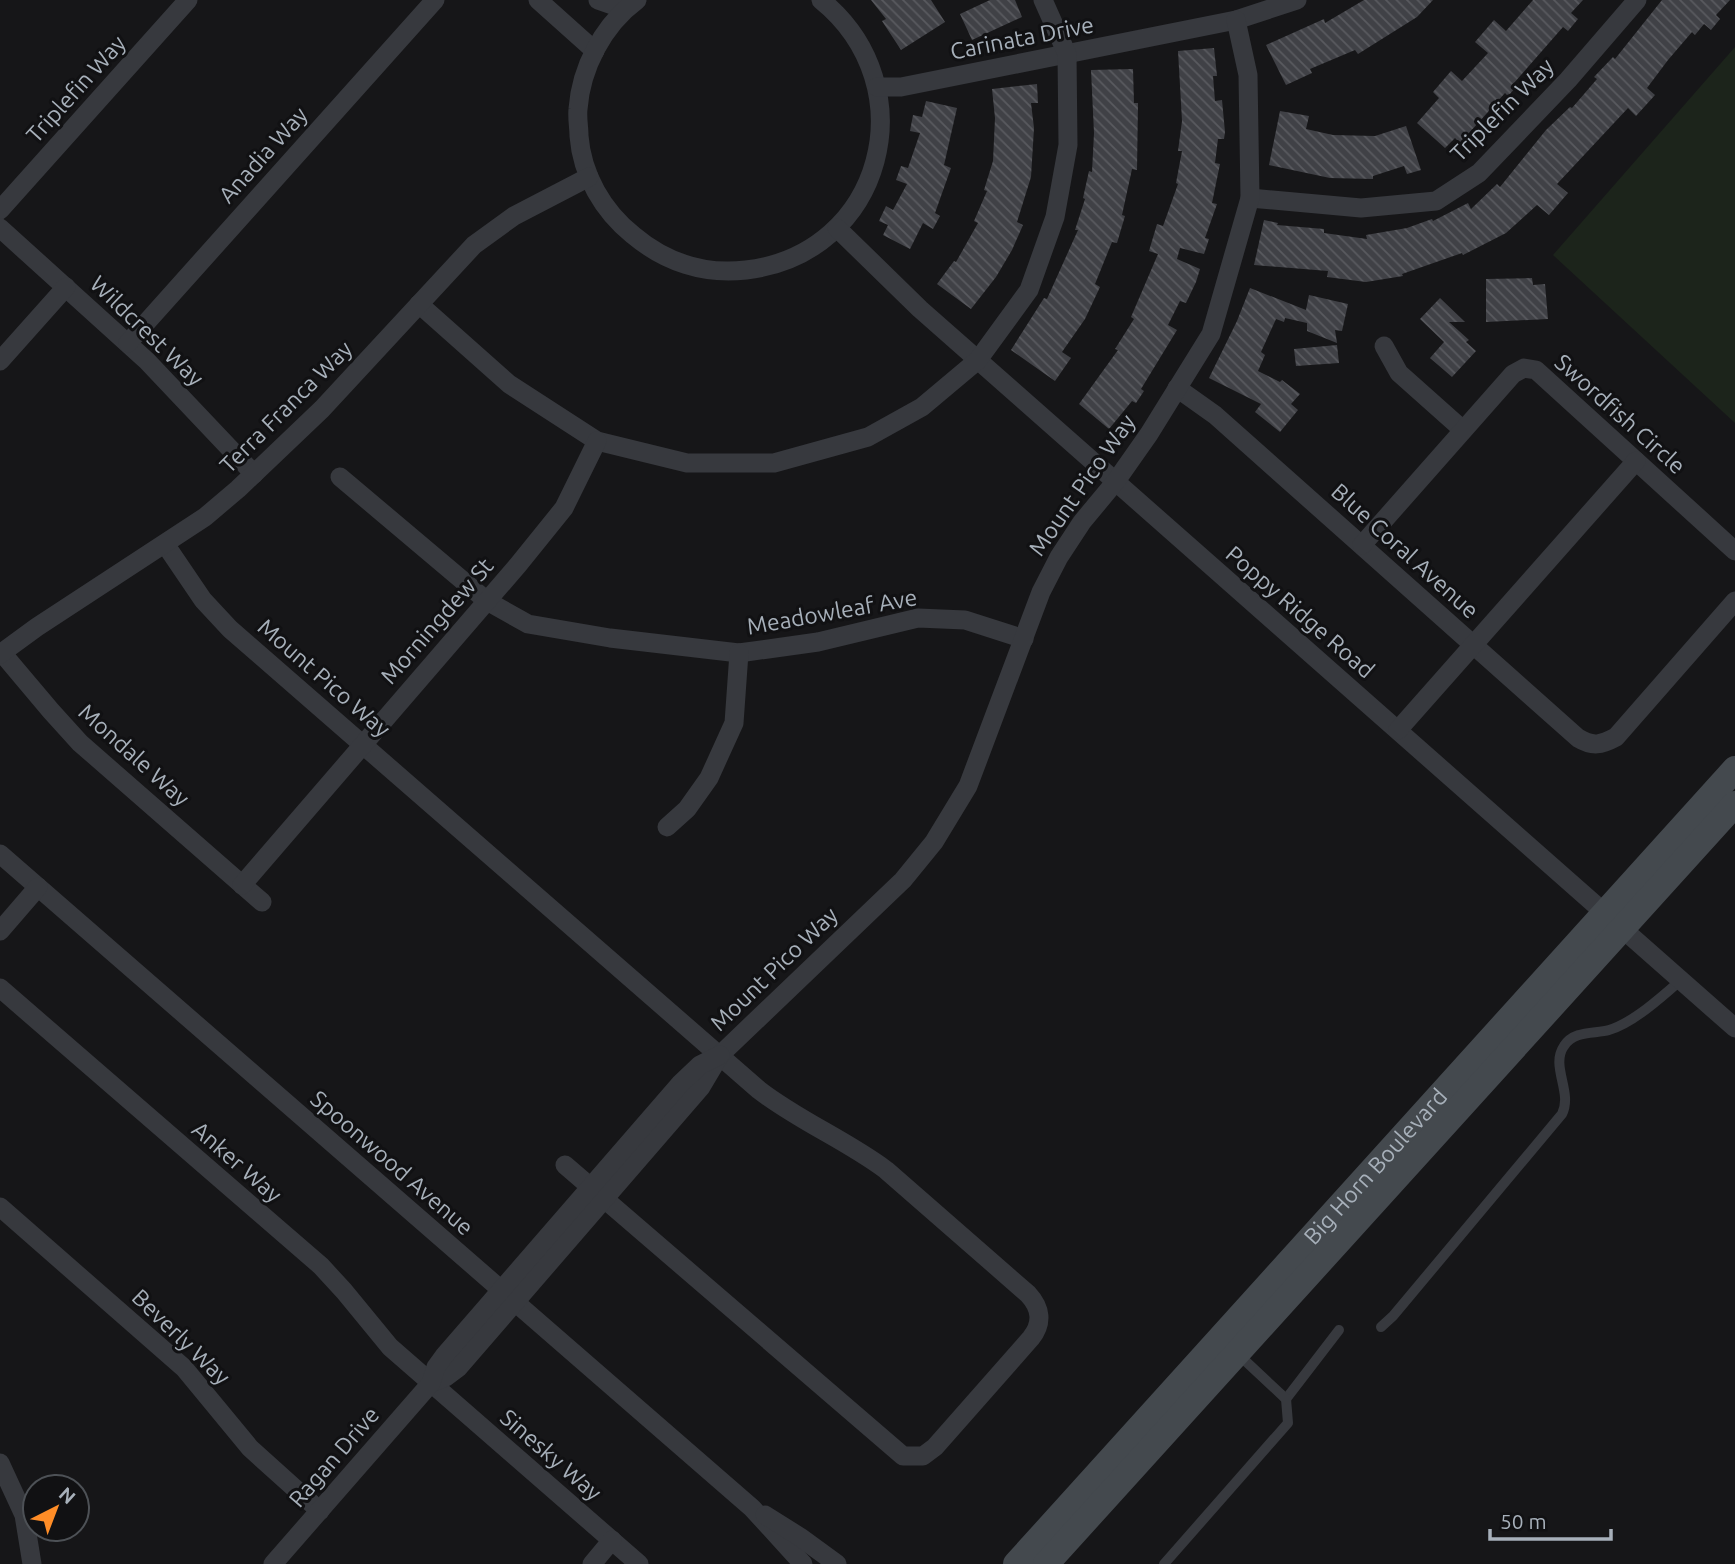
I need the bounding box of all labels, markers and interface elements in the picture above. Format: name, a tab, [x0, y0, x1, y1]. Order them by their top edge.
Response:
street label: Carinata Drive	[948, 11, 1096, 64]
street label: Triplefin Way	[21, 30, 130, 147]
street label: Triplefin Way	[1445, 53, 1558, 166]
street label: Anadia Way	[213, 102, 312, 208]
street label: Wildcrest Way	[86, 271, 209, 391]
street label: Terra Franca Way	[215, 336, 357, 478]
street label: Swordfish Circle	[1550, 349, 1690, 478]
street label: Mount Pico Way	[1024, 409, 1140, 560]
street label: Blue Coral Avenue	[1327, 478, 1484, 623]
street label: Poppy Ridge Road	[1221, 541, 1379, 683]
street label: Morningdew St	[375, 553, 498, 688]
street label: Meadowleaf Ave	[745, 584, 919, 639]
street label: Mount Pico Way	[253, 614, 395, 742]
street label: Mondale Way	[74, 699, 195, 811]
street label: Mount Pico Way	[705, 902, 842, 1035]
street label: Big Horn Boulevard	[1299, 1083, 1452, 1249]
street label: Spoonwood Avenue	[306, 1085, 478, 1240]
street label: Anker Way	[188, 1116, 287, 1207]
street label: Beverly Way	[127, 1284, 235, 1389]
street label: Ragan Drive	[284, 1402, 384, 1512]
street label: Sinesky Way	[496, 1404, 607, 1505]
north arrow	[21, 1473, 91, 1543]
text: N	[55, 1482, 80, 1508]
scale bar	[1490, 1498, 1611, 1542]
text: 50 m	[1500, 1509, 1547, 1533]

